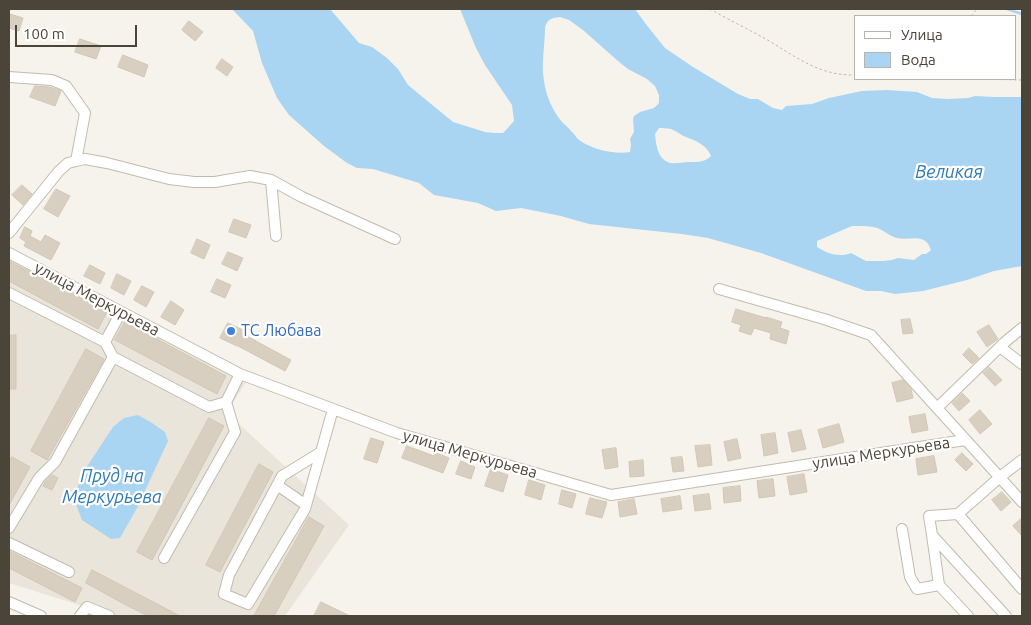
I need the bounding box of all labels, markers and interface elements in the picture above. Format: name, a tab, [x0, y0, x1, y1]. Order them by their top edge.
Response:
scale bar	[18, 15, 140, 47]
legend	[854, 15, 1016, 80]
text: 100 m	[23, 25, 65, 42]
text: Улица	[901, 26, 943, 43]
text: Вода	[901, 51, 936, 68]
water label: Великая	[915, 161, 983, 183]
street label: улица Меркурьева	[31, 258, 163, 340]
place label: ТС Любава	[241, 321, 322, 341]
marker: ТС Любава	[225, 325, 237, 337]
street label: улица Меркурьева	[401, 426, 539, 482]
street label: улица Меркурьева	[811, 433, 951, 473]
water label: Пруд на Меркурьева	[62, 465, 162, 508]

